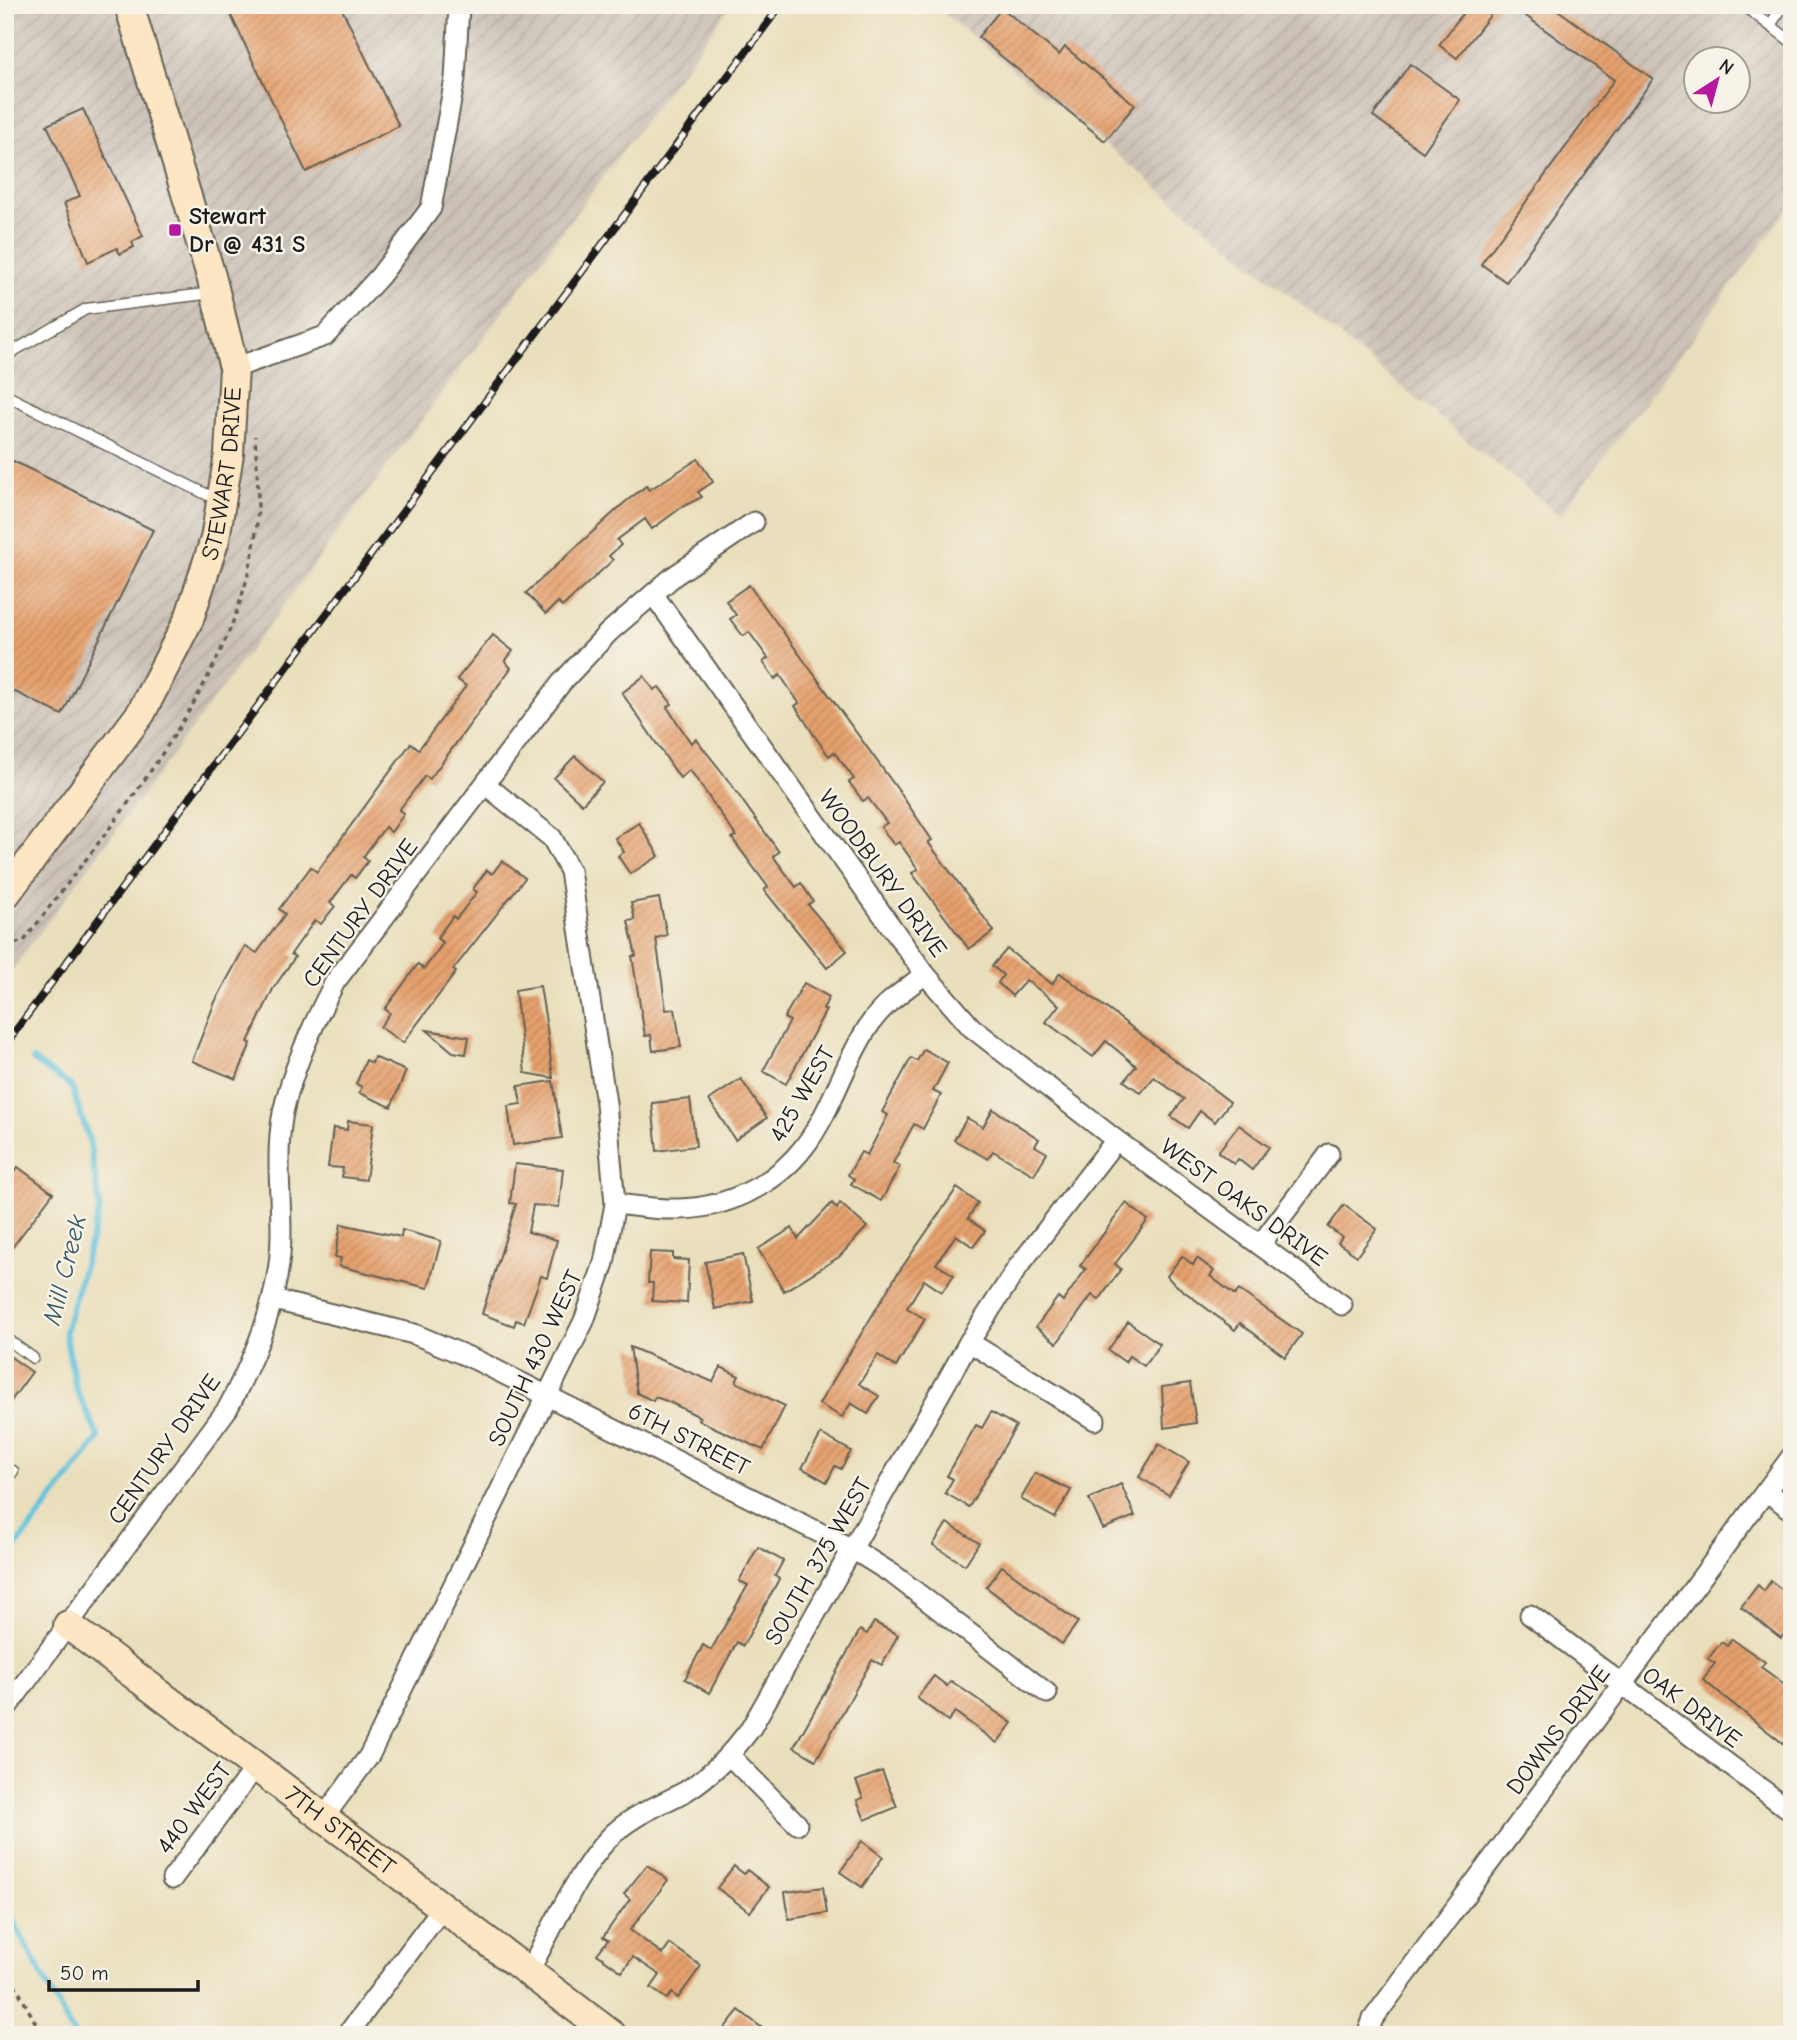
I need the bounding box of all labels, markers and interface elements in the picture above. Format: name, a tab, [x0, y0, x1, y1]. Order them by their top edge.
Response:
north arrow	[1682, 46, 1752, 116]
text: N	[1715, 55, 1738, 80]
place label: Stewart Dr @ 431 S	[189, 202, 305, 258]
marker: Stewart Dr @ 431 S	[167, 222, 183, 238]
street label: STEWART DRIVE	[195, 386, 247, 564]
street label: WOODBURY DRIVE	[813, 784, 953, 962]
street label: CENTURY DRIVE	[297, 833, 423, 993]
street label: 425 WEST	[763, 1041, 841, 1147]
street label: WEST OAKS DRIVE	[1155, 1132, 1333, 1272]
water label: Mill Creek	[37, 1212, 93, 1329]
street label: SOUTH 430 WEST	[482, 1265, 588, 1450]
street label: CENTURY DRIVE	[102, 1369, 226, 1529]
street label: 6TH STREET	[624, 1396, 755, 1482]
street label: SOUTH 375 WEST	[759, 1472, 878, 1650]
street label: DOWNS DRIVE	[1500, 1660, 1616, 1800]
street label: OAK DRIVE	[1637, 1661, 1747, 1753]
street label: 440 WEST	[151, 1757, 238, 1859]
street label: 7TH STREET	[280, 1780, 401, 1881]
scale bar	[49, 1949, 198, 1993]
text: 50 m	[60, 1961, 109, 1985]

